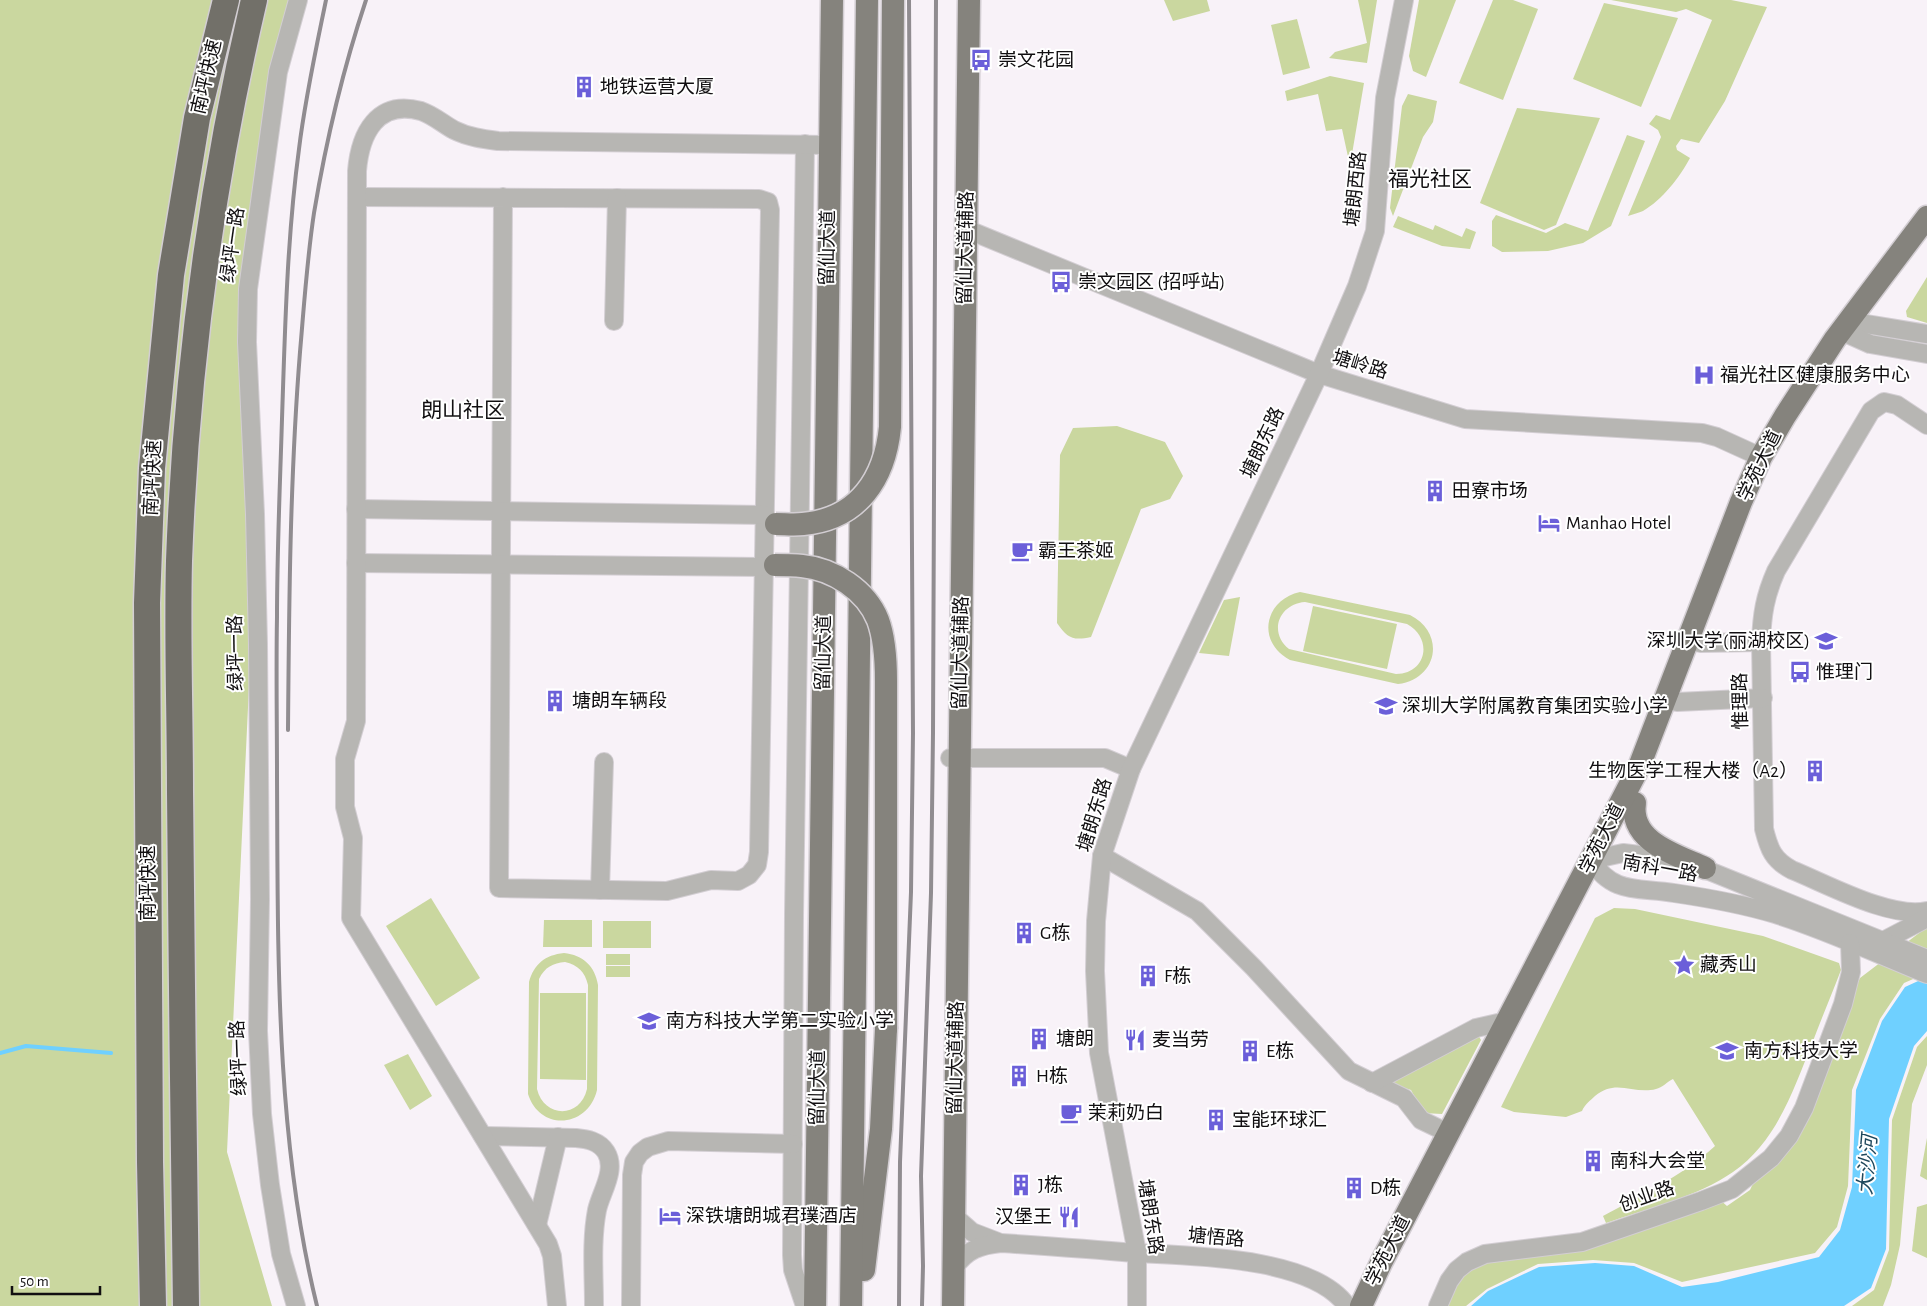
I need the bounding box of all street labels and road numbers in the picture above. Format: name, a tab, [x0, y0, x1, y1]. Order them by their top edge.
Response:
street label: 南坪快速	[188, 38, 225, 116]
street label: 塘朗西路	[1341, 150, 1369, 228]
street label: 留仙大道辅路	[954, 191, 976, 305]
street label: 绿坪一路	[217, 206, 248, 284]
street label: 留仙大道	[816, 210, 838, 286]
street label: 塘岭路	[1330, 346, 1391, 382]
street label: 塘朗东路	[1237, 404, 1288, 481]
street label: 学苑大道	[1733, 427, 1785, 504]
street label: 南坪快速	[141, 439, 164, 516]
street label: 留仙大道辅路	[949, 596, 971, 710]
street label: 绿坪一路	[225, 615, 246, 691]
street label: 留仙大道	[812, 615, 834, 691]
street label: 惟理路	[1730, 672, 1751, 730]
street label: 塘朗东路	[1073, 775, 1115, 854]
street label: 学苑大道	[1574, 800, 1628, 877]
street label: 南坪快速	[138, 845, 158, 921]
street label: 南科一路	[1621, 852, 1699, 885]
street label: 留仙大道辅路	[944, 1001, 966, 1115]
street label: 绿坪一路	[227, 1020, 250, 1096]
street label: 留仙大道	[806, 1050, 828, 1126]
street label: 创业路	[1616, 1177, 1677, 1215]
street label: 塘朗东路	[1135, 1178, 1167, 1256]
street label: 学苑大道	[1360, 1212, 1414, 1289]
street label: 塘悟路	[1187, 1224, 1245, 1250]

